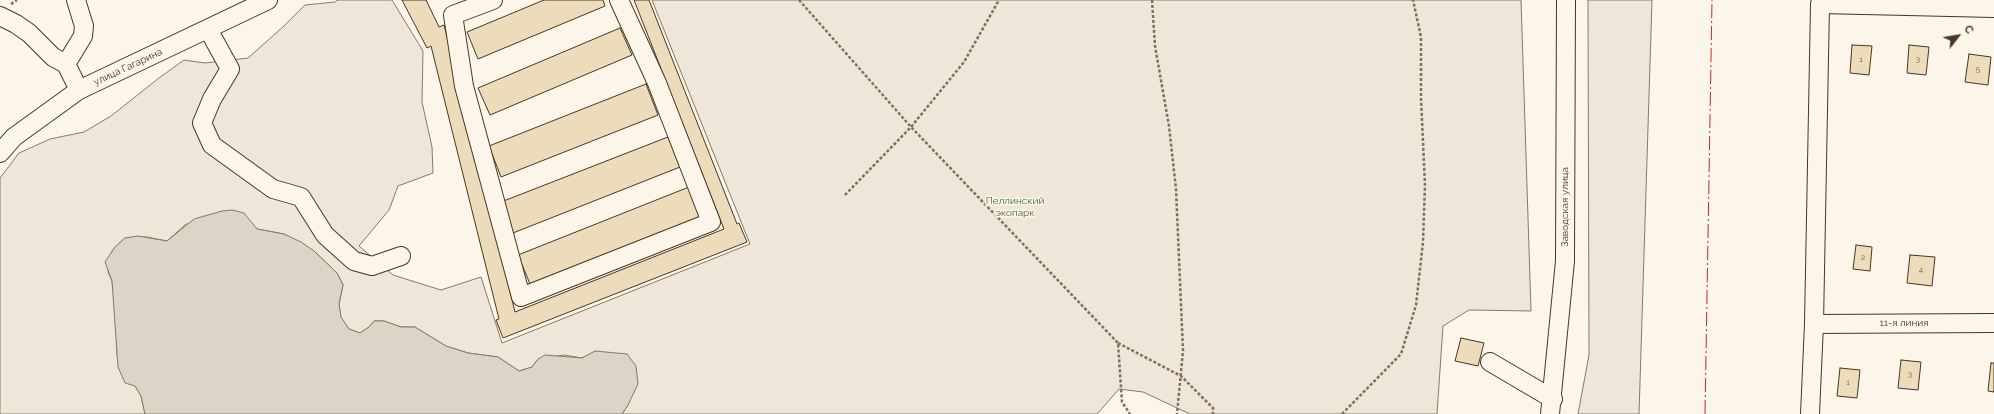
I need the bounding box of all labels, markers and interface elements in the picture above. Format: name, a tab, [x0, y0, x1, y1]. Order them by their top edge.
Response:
north arrow	[1938, 16, 1978, 56]
text: С	[1961, 23, 1976, 36]
street label: улица Гагарина	[92, 46, 164, 88]
house number: 1	[1859, 55, 1863, 65]
house number: 3	[1916, 55, 1920, 65]
house number: 5	[1976, 65, 1980, 75]
street label: Заводская улица	[1559, 167, 1571, 247]
park label: Пеллинский экопарк	[986, 195, 1044, 218]
house number: 2	[1861, 253, 1865, 263]
house number: 4	[1919, 265, 1923, 275]
street label: 11-я линия	[1880, 317, 1928, 329]
house number: 3	[1908, 370, 1912, 380]
house number: 1	[1846, 378, 1850, 388]

